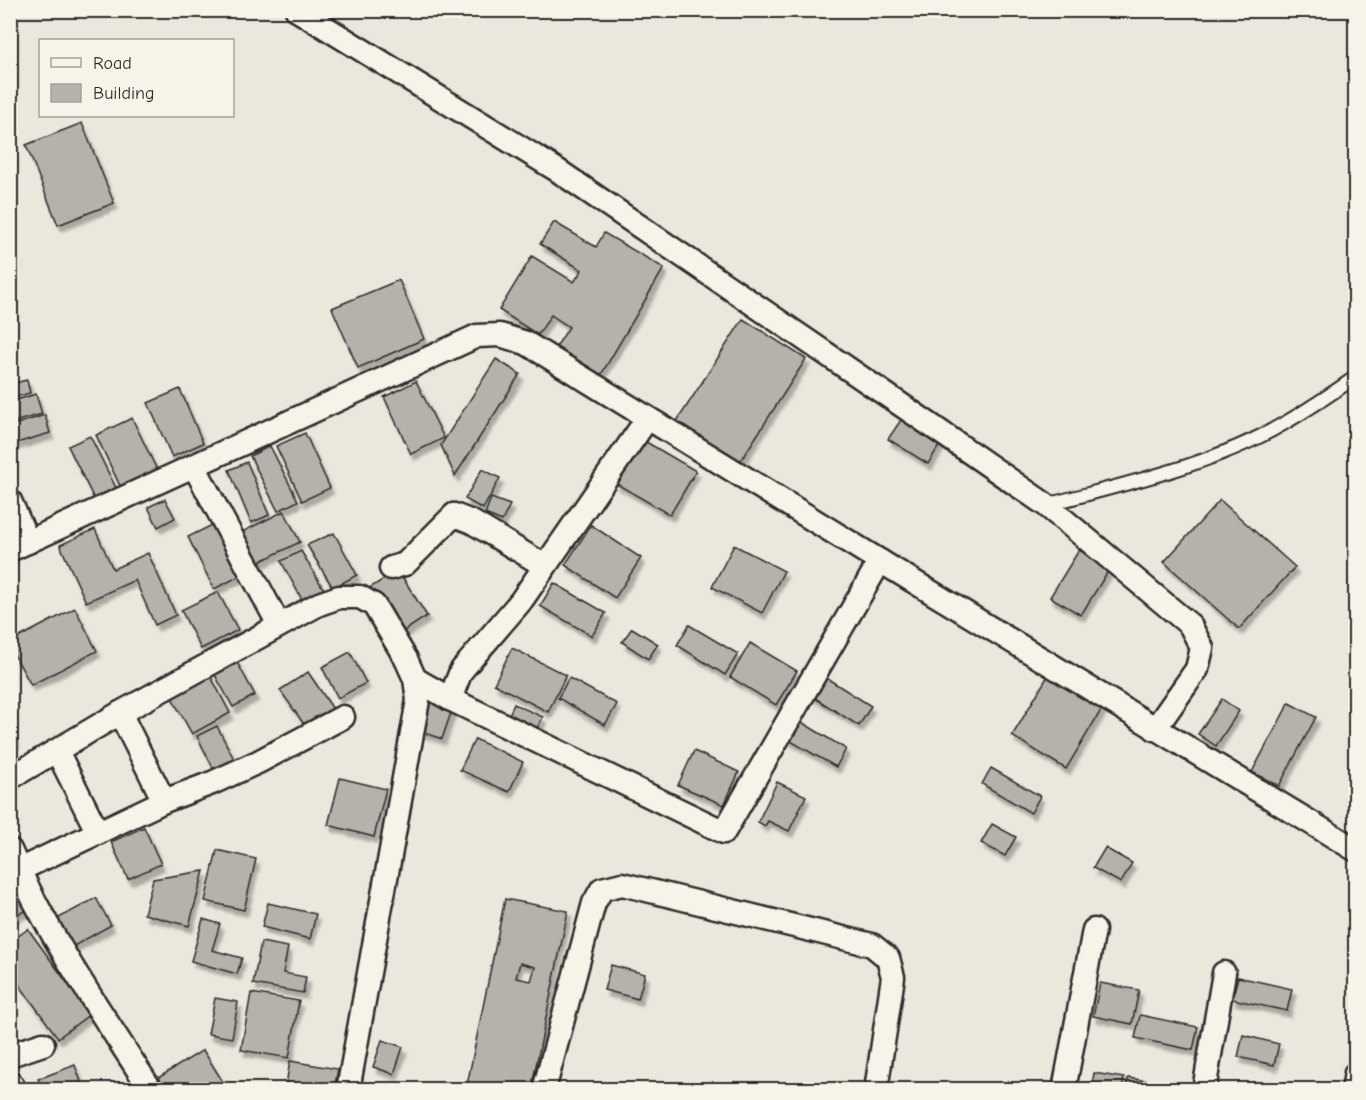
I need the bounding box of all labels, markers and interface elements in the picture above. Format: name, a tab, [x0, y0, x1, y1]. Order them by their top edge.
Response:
legend	[39, 39, 234, 117]
text: Road	[93, 53, 132, 74]
text: Building	[93, 83, 155, 104]

